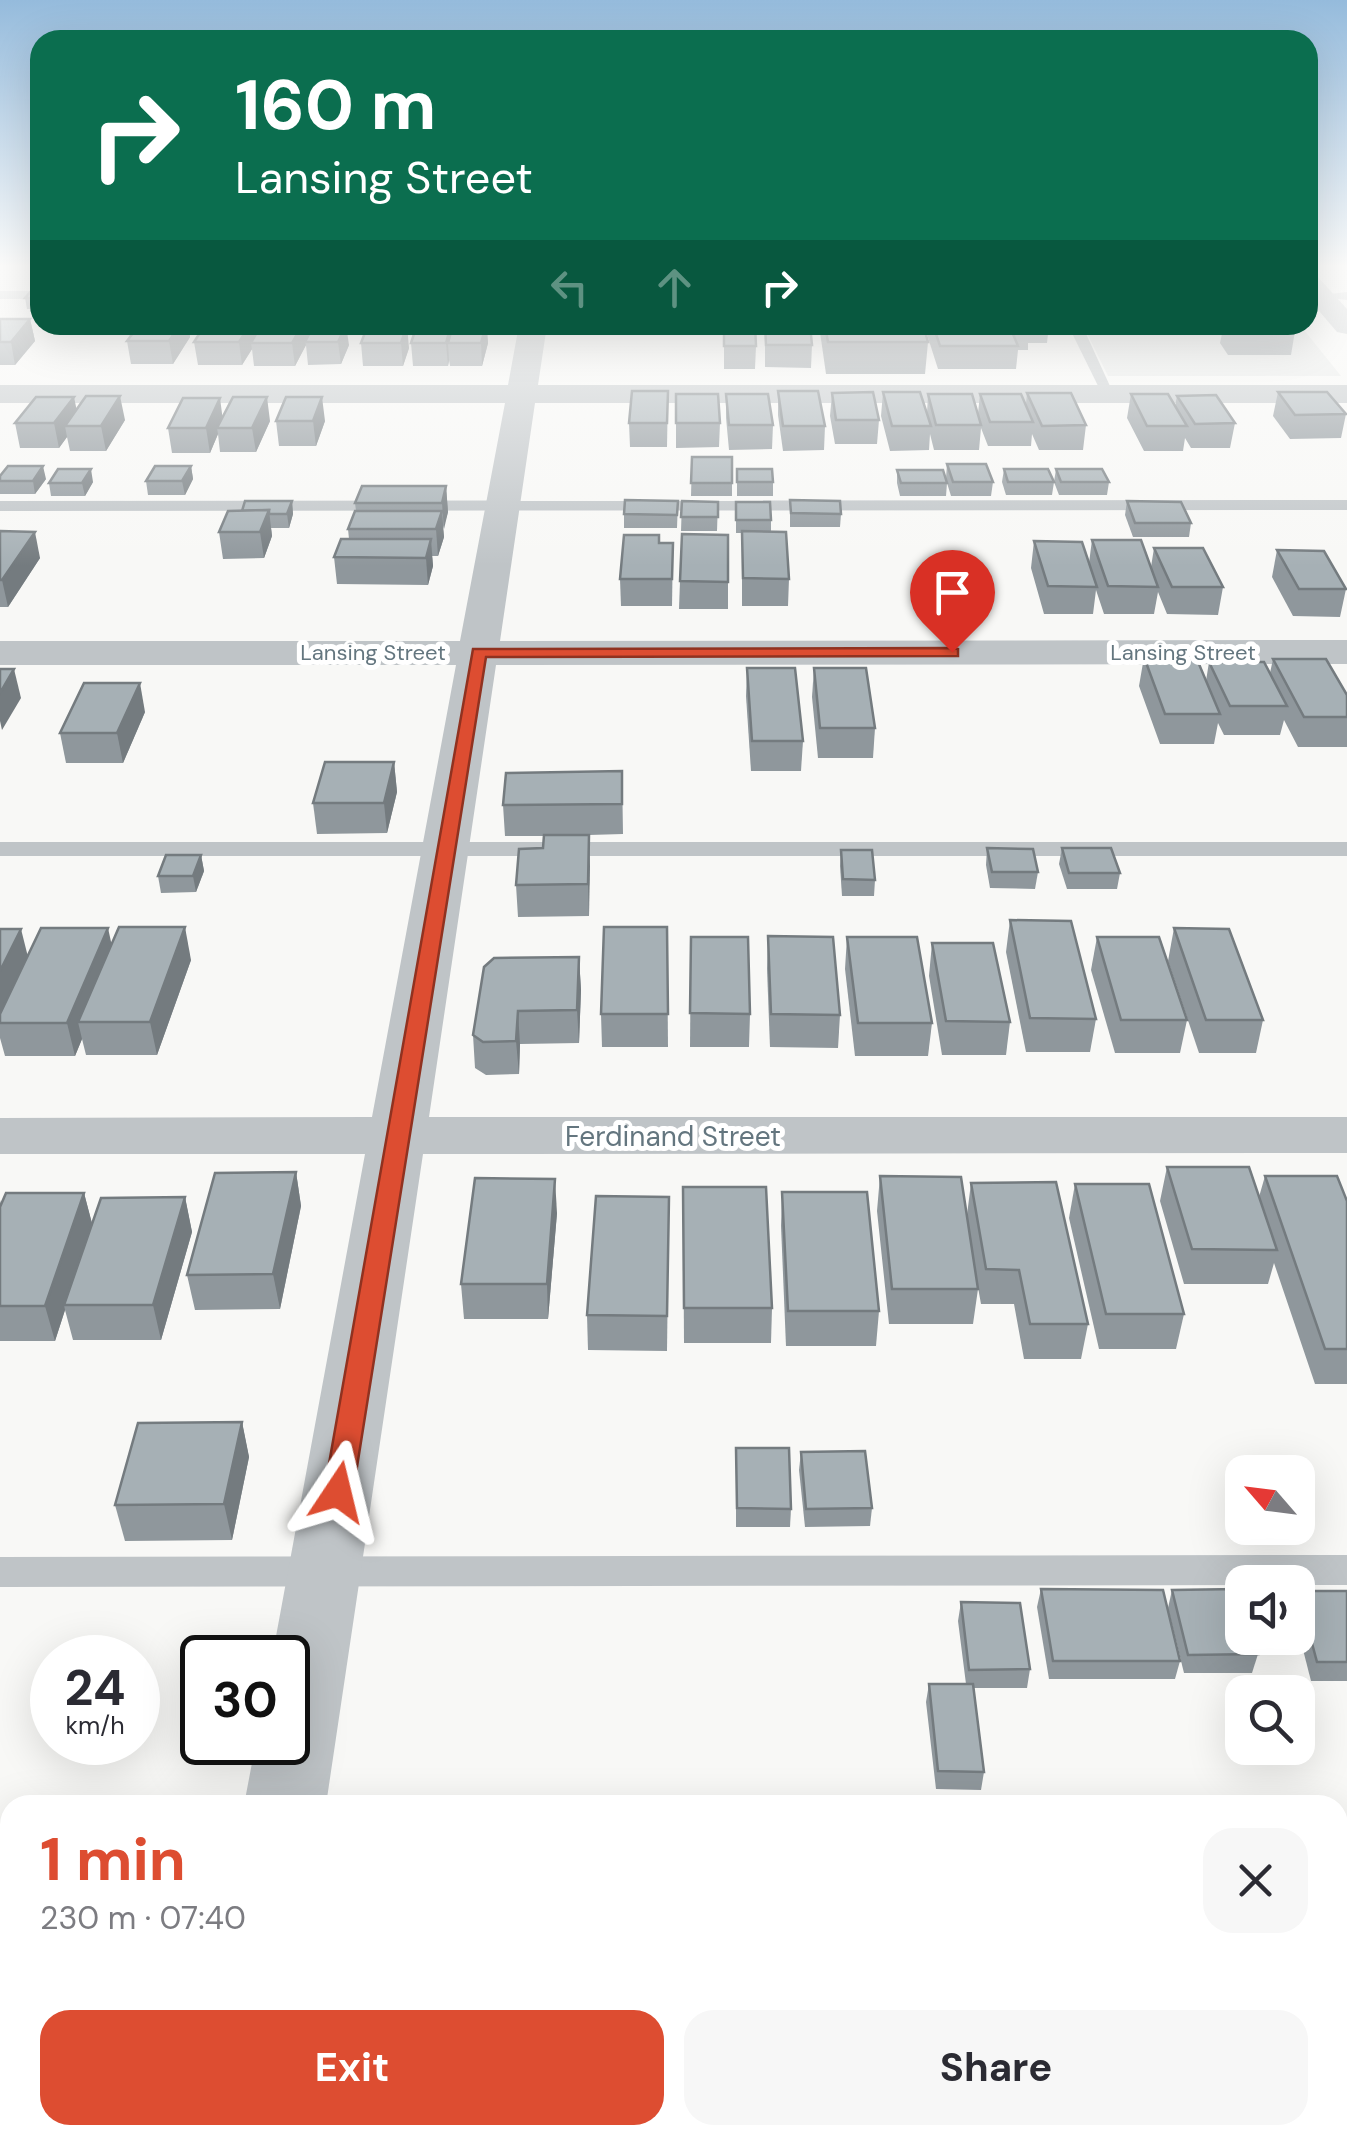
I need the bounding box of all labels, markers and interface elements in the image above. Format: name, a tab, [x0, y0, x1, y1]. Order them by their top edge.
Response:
text: 160 m	[235, 60, 436, 151]
icon: right	[70, 70, 200, 200]
text: Lansing Street	[235, 148, 533, 207]
icon: left	[542, 260, 597, 315]
icon: ahead	[647, 260, 702, 315]
icon: right	[752, 260, 807, 315]
pin	[910, 550, 995, 653]
icon: arrive	[925, 565, 980, 620]
street label: Lansing Street	[300, 638, 446, 667]
street label: Lansing Street	[1110, 638, 1256, 667]
street label: Ferdinand Street	[565, 1118, 781, 1155]
position arrow	[286, 1440, 390, 1544]
north arrow	[1225, 1455, 1315, 1545]
map controls	[1225, 1455, 1315, 1765]
button: sound	[1225, 1565, 1315, 1655]
speed limit sign: 30	[180, 1635, 310, 1765]
text: 24	[65, 1655, 126, 1721]
button: search	[1225, 1675, 1315, 1765]
text: km/h	[65, 1709, 125, 1742]
text: 1 min	[40, 1820, 186, 1899]
button: close	[1203, 1828, 1308, 1933]
text: 230 m · 07:40	[40, 1897, 246, 1939]
button: Exit	[40, 2010, 664, 2125]
button: Share	[684, 2010, 1308, 2125]

